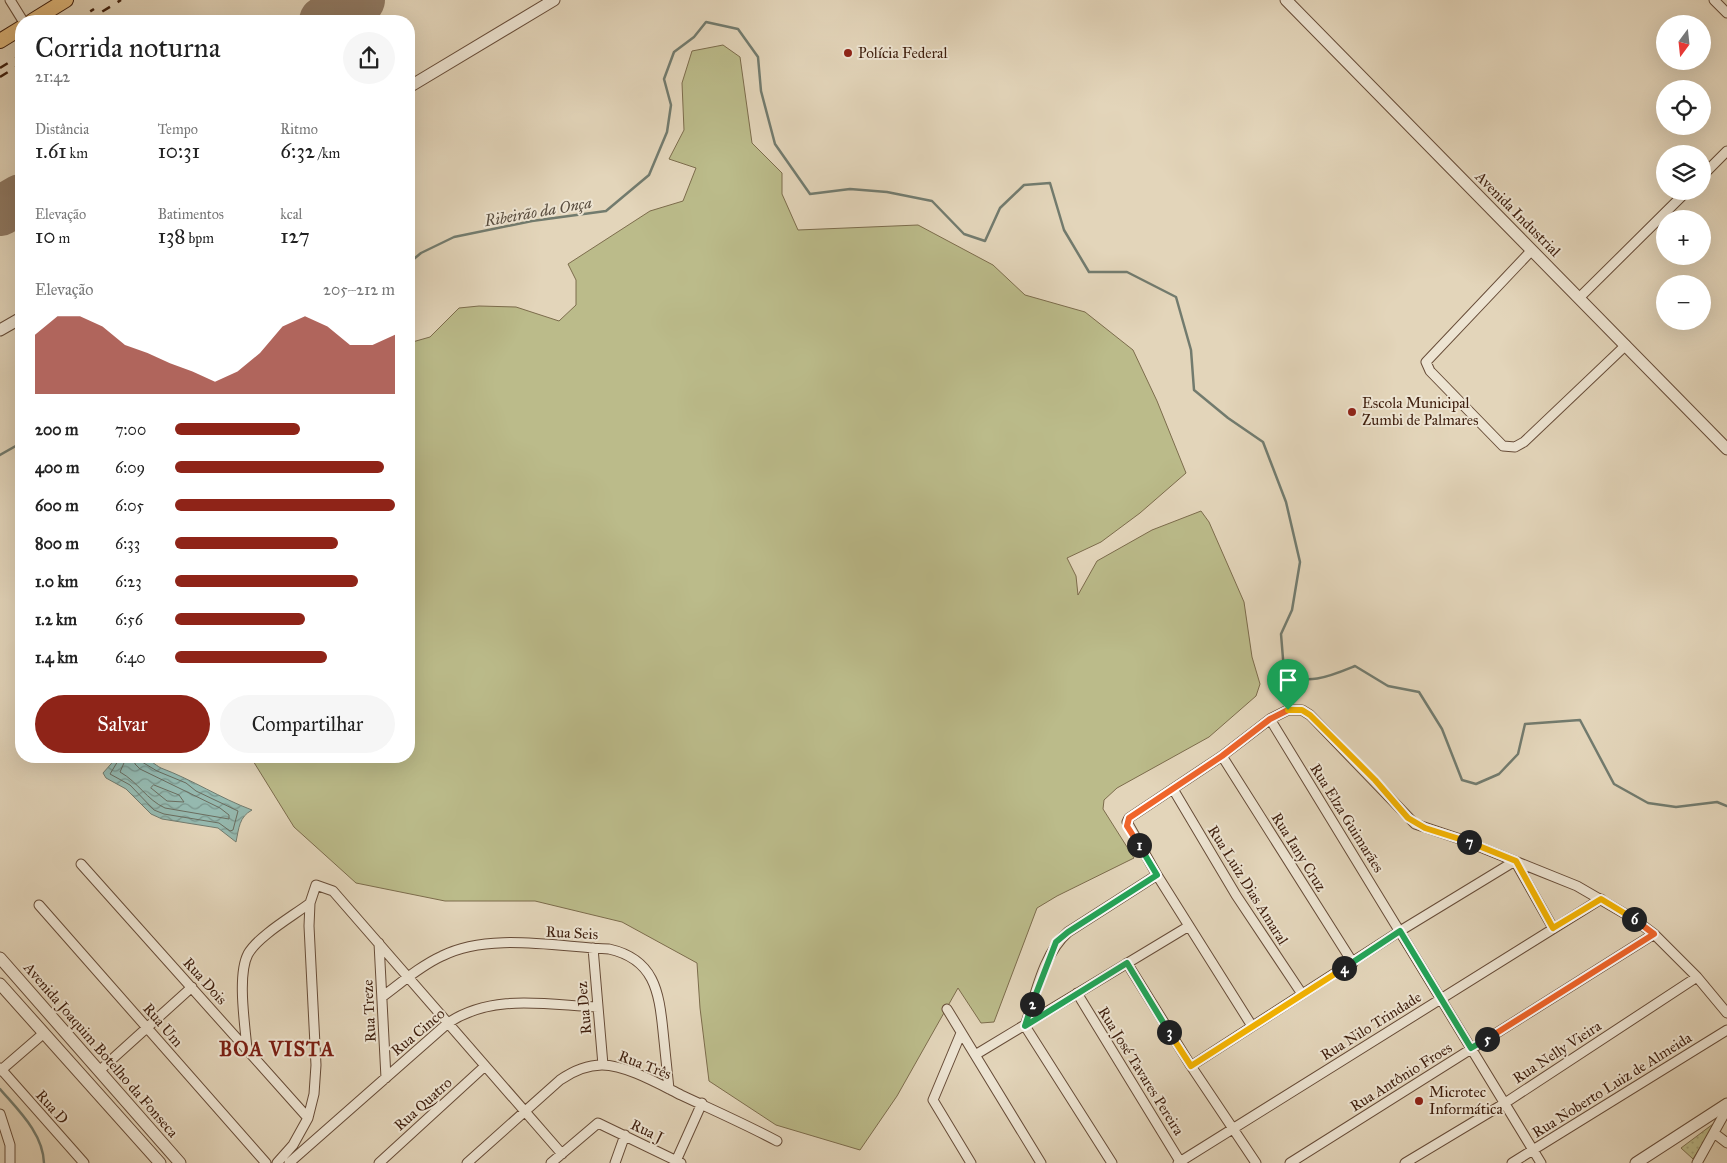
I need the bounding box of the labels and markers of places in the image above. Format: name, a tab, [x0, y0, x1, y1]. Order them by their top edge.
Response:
place label: Polícia Federal	[858, 44, 948, 62]
marker: Polícia Federal	[842, 47, 854, 59]
place label: Escola Municipal Zumbi de Palmares	[1362, 394, 1478, 429]
marker: Escola Municipal Zumbi de Palmares	[1346, 406, 1358, 418]
pin	[1267, 659, 1309, 710]
pin: 7	[1456, 830, 1482, 854]
pin: 1	[1126, 832, 1152, 858]
pin: 6	[1622, 906, 1646, 932]
pin: 4	[1332, 956, 1356, 980]
pin: 2	[1020, 992, 1044, 1016]
pin: 3	[1156, 1020, 1182, 1044]
pin: 5	[1474, 1026, 1500, 1052]
place label: Microtec Informática	[1429, 1083, 1503, 1118]
marker: Microtec Informática	[1413, 1095, 1425, 1107]

